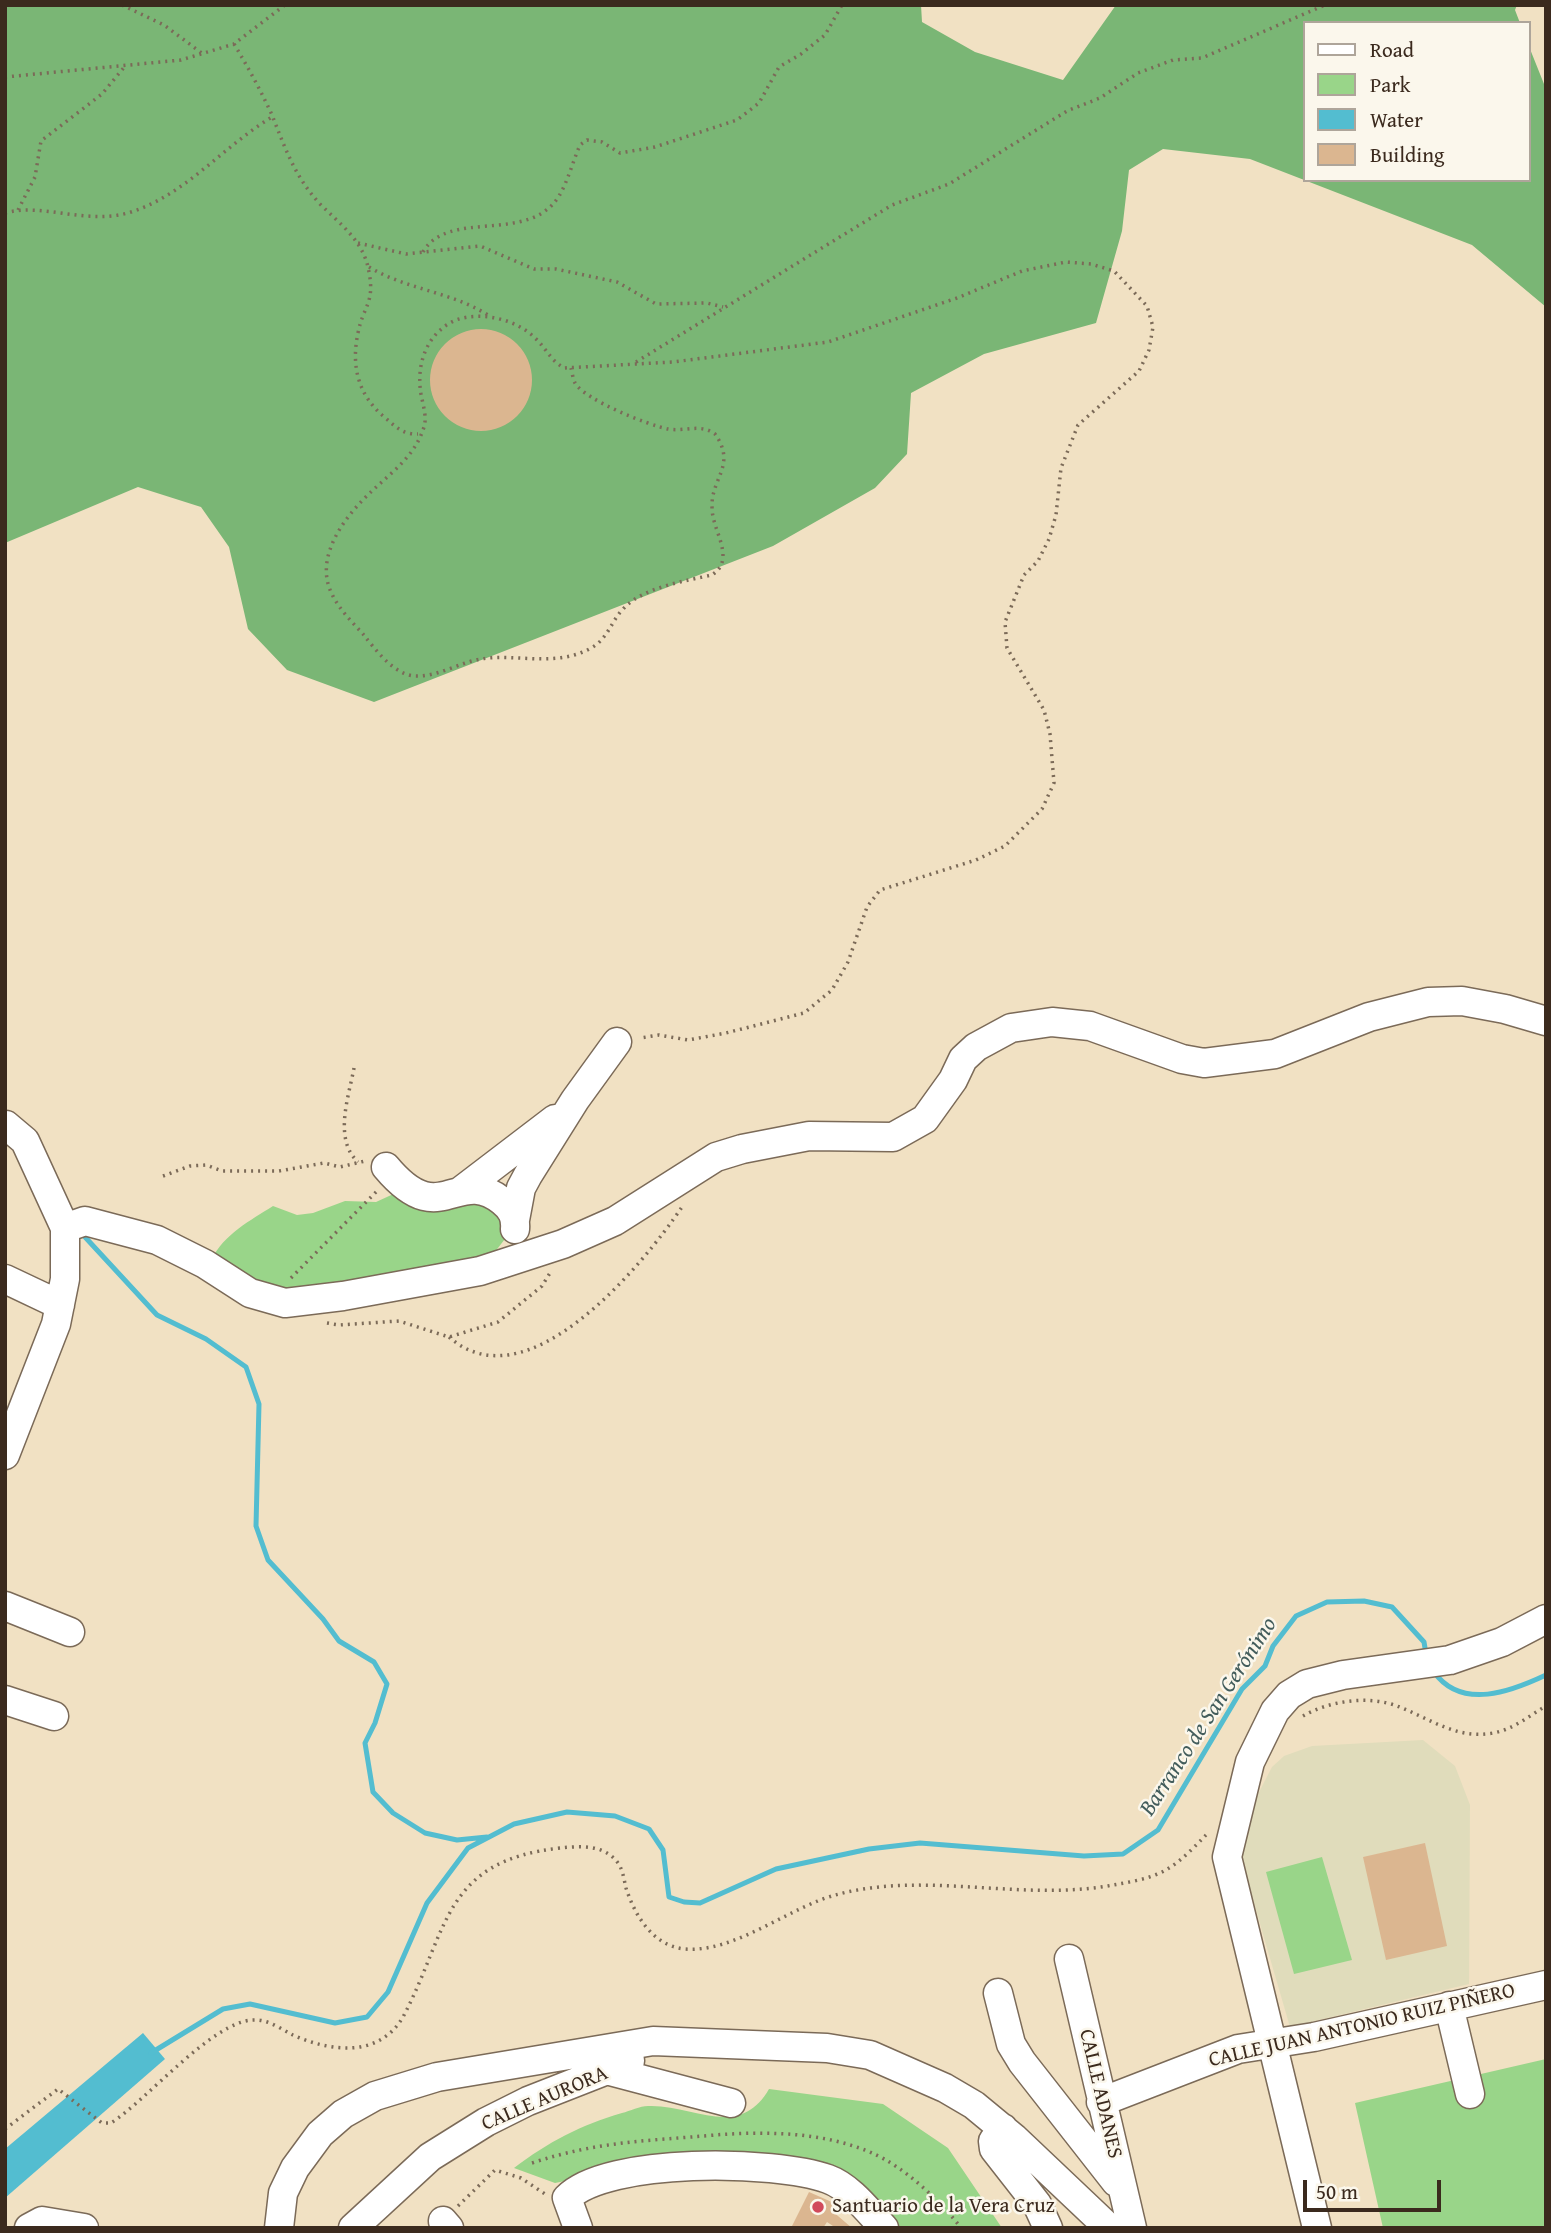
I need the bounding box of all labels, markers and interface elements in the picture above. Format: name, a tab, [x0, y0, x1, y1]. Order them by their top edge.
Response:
legend	[1302, 21, 1530, 182]
text: Road	[1370, 34, 1414, 65]
text: Park	[1370, 69, 1411, 100]
text: Water	[1370, 104, 1423, 135]
text: Building	[1370, 139, 1444, 170]
water label: Barranco de San Gerónimo	[1135, 1613, 1283, 1821]
street label: CALLE JUAN ANTONIO RUIZ PIÑERO	[1206, 1978, 1518, 2074]
street label: CALLE ADANES	[1073, 2027, 1127, 2161]
street label: CALLE AURORA	[478, 2061, 612, 2137]
scale bar	[1306, 2166, 1444, 2210]
text: 50 m	[1316, 2176, 1358, 2207]
place label: Santuario de la Vera Cruz	[832, 2194, 1055, 2220]
marker: Santuario de la Vera Cruz	[810, 2199, 826, 2215]

